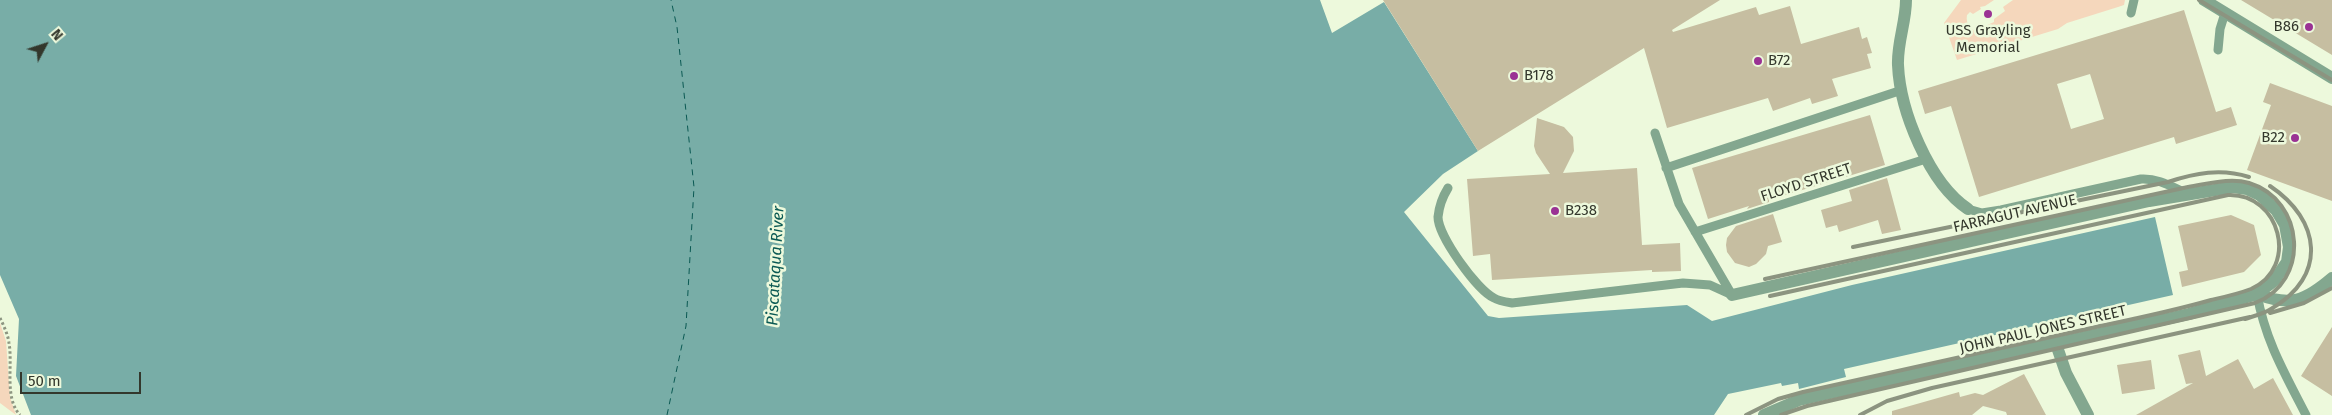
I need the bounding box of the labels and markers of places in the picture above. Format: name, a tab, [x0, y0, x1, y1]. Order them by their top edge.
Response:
marker: USS Grayling Memorial	[1982, 8, 1994, 20]
place label: B86	[2274, 18, 2299, 36]
marker: B86	[2303, 21, 2315, 33]
place label: USS Grayling Memorial	[1945, 22, 2031, 57]
place label: B72	[1768, 52, 1791, 70]
marker: B72	[1752, 55, 1764, 67]
place label: B178	[1524, 67, 1554, 85]
marker: B178	[1508, 70, 1520, 82]
place label: B22	[2261, 129, 2285, 147]
marker: B22	[2289, 132, 2301, 144]
place label: B238	[1565, 202, 1597, 220]
marker: B238	[1549, 205, 1561, 217]

